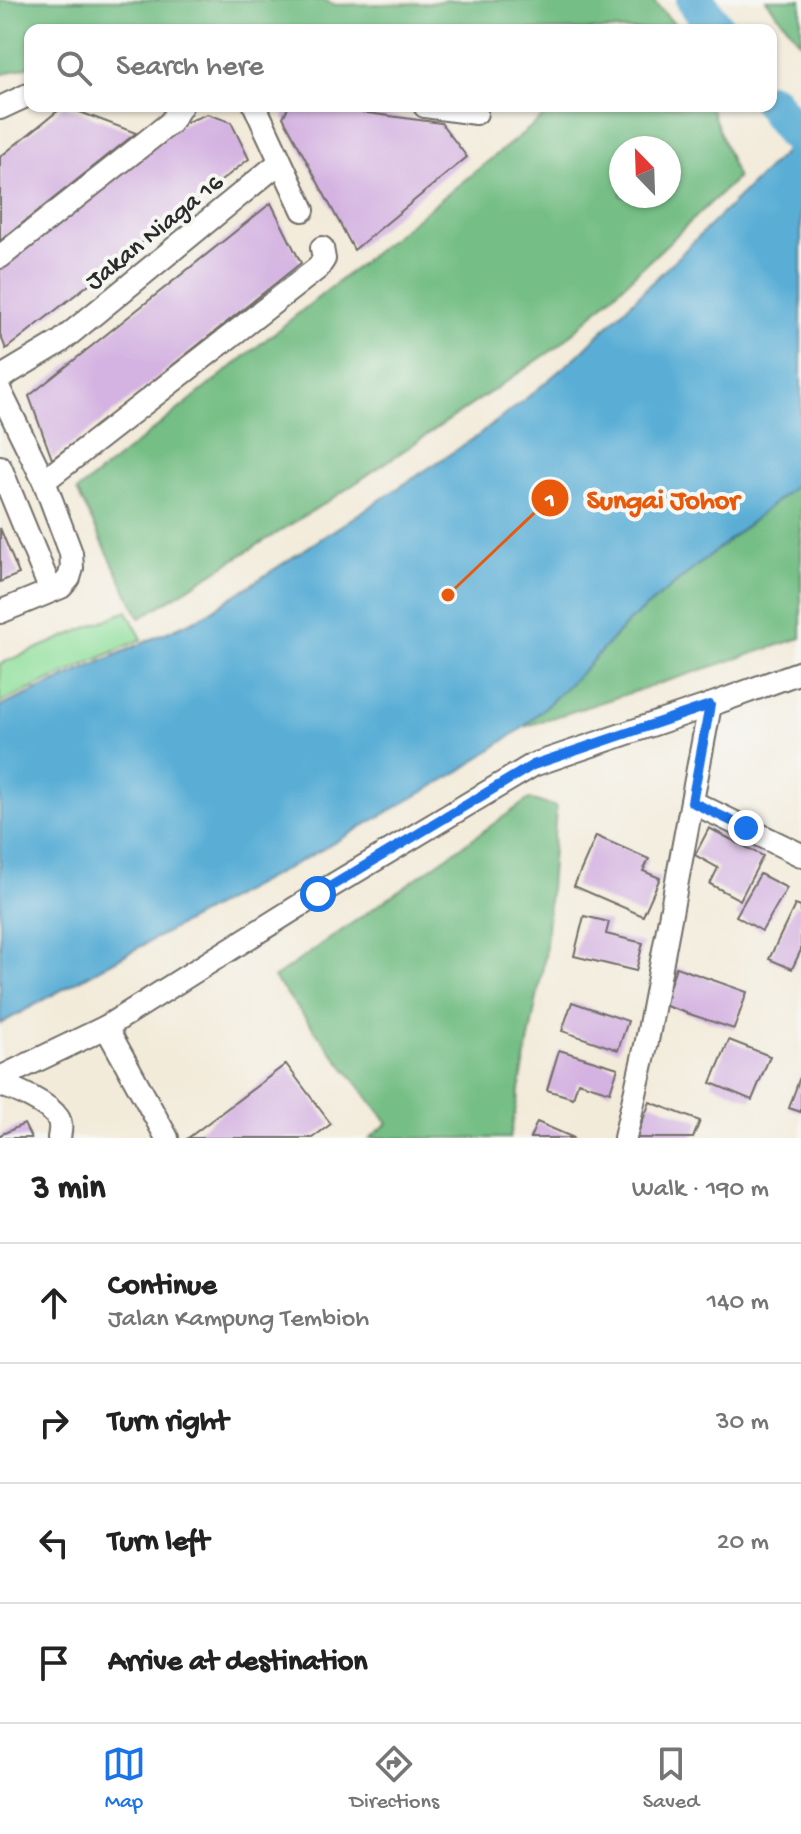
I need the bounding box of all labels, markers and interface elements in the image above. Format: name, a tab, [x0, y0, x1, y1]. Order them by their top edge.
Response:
search box	[24, 24, 777, 112]
icon: search	[52, 46, 96, 90]
text: Search here	[116, 51, 264, 86]
north arrow	[609, 136, 681, 208]
street label: Jakan Niaga 16	[80, 168, 232, 299]
callout: Sungai Johor	[530, 472, 755, 524]
text: Sungai Johor	[587, 486, 742, 519]
text: 1	[544, 487, 555, 516]
route end	[728, 810, 764, 846]
route start	[300, 876, 336, 912]
text: 3 min	[32, 1170, 105, 1210]
text: Walk · 190 m	[632, 1175, 769, 1206]
text: Continue	[108, 1270, 217, 1305]
icon: ahead	[32, 1281, 76, 1325]
text: 140 m	[707, 1288, 769, 1319]
text: Jalan Kampung Tembioh	[108, 1305, 369, 1336]
icon: right	[32, 1401, 76, 1445]
text: Turn right	[108, 1406, 228, 1441]
text: 30 m	[716, 1408, 769, 1439]
icon: left	[32, 1521, 76, 1565]
text: Turn left	[108, 1526, 209, 1561]
text: 20 m	[717, 1528, 769, 1559]
icon: arrive	[32, 1641, 76, 1685]
text: Arrive at destination	[108, 1646, 368, 1681]
tab: Map	[102, 1742, 146, 1816]
tab: Directions	[350, 1742, 439, 1816]
tab: Saved	[643, 1742, 699, 1816]

